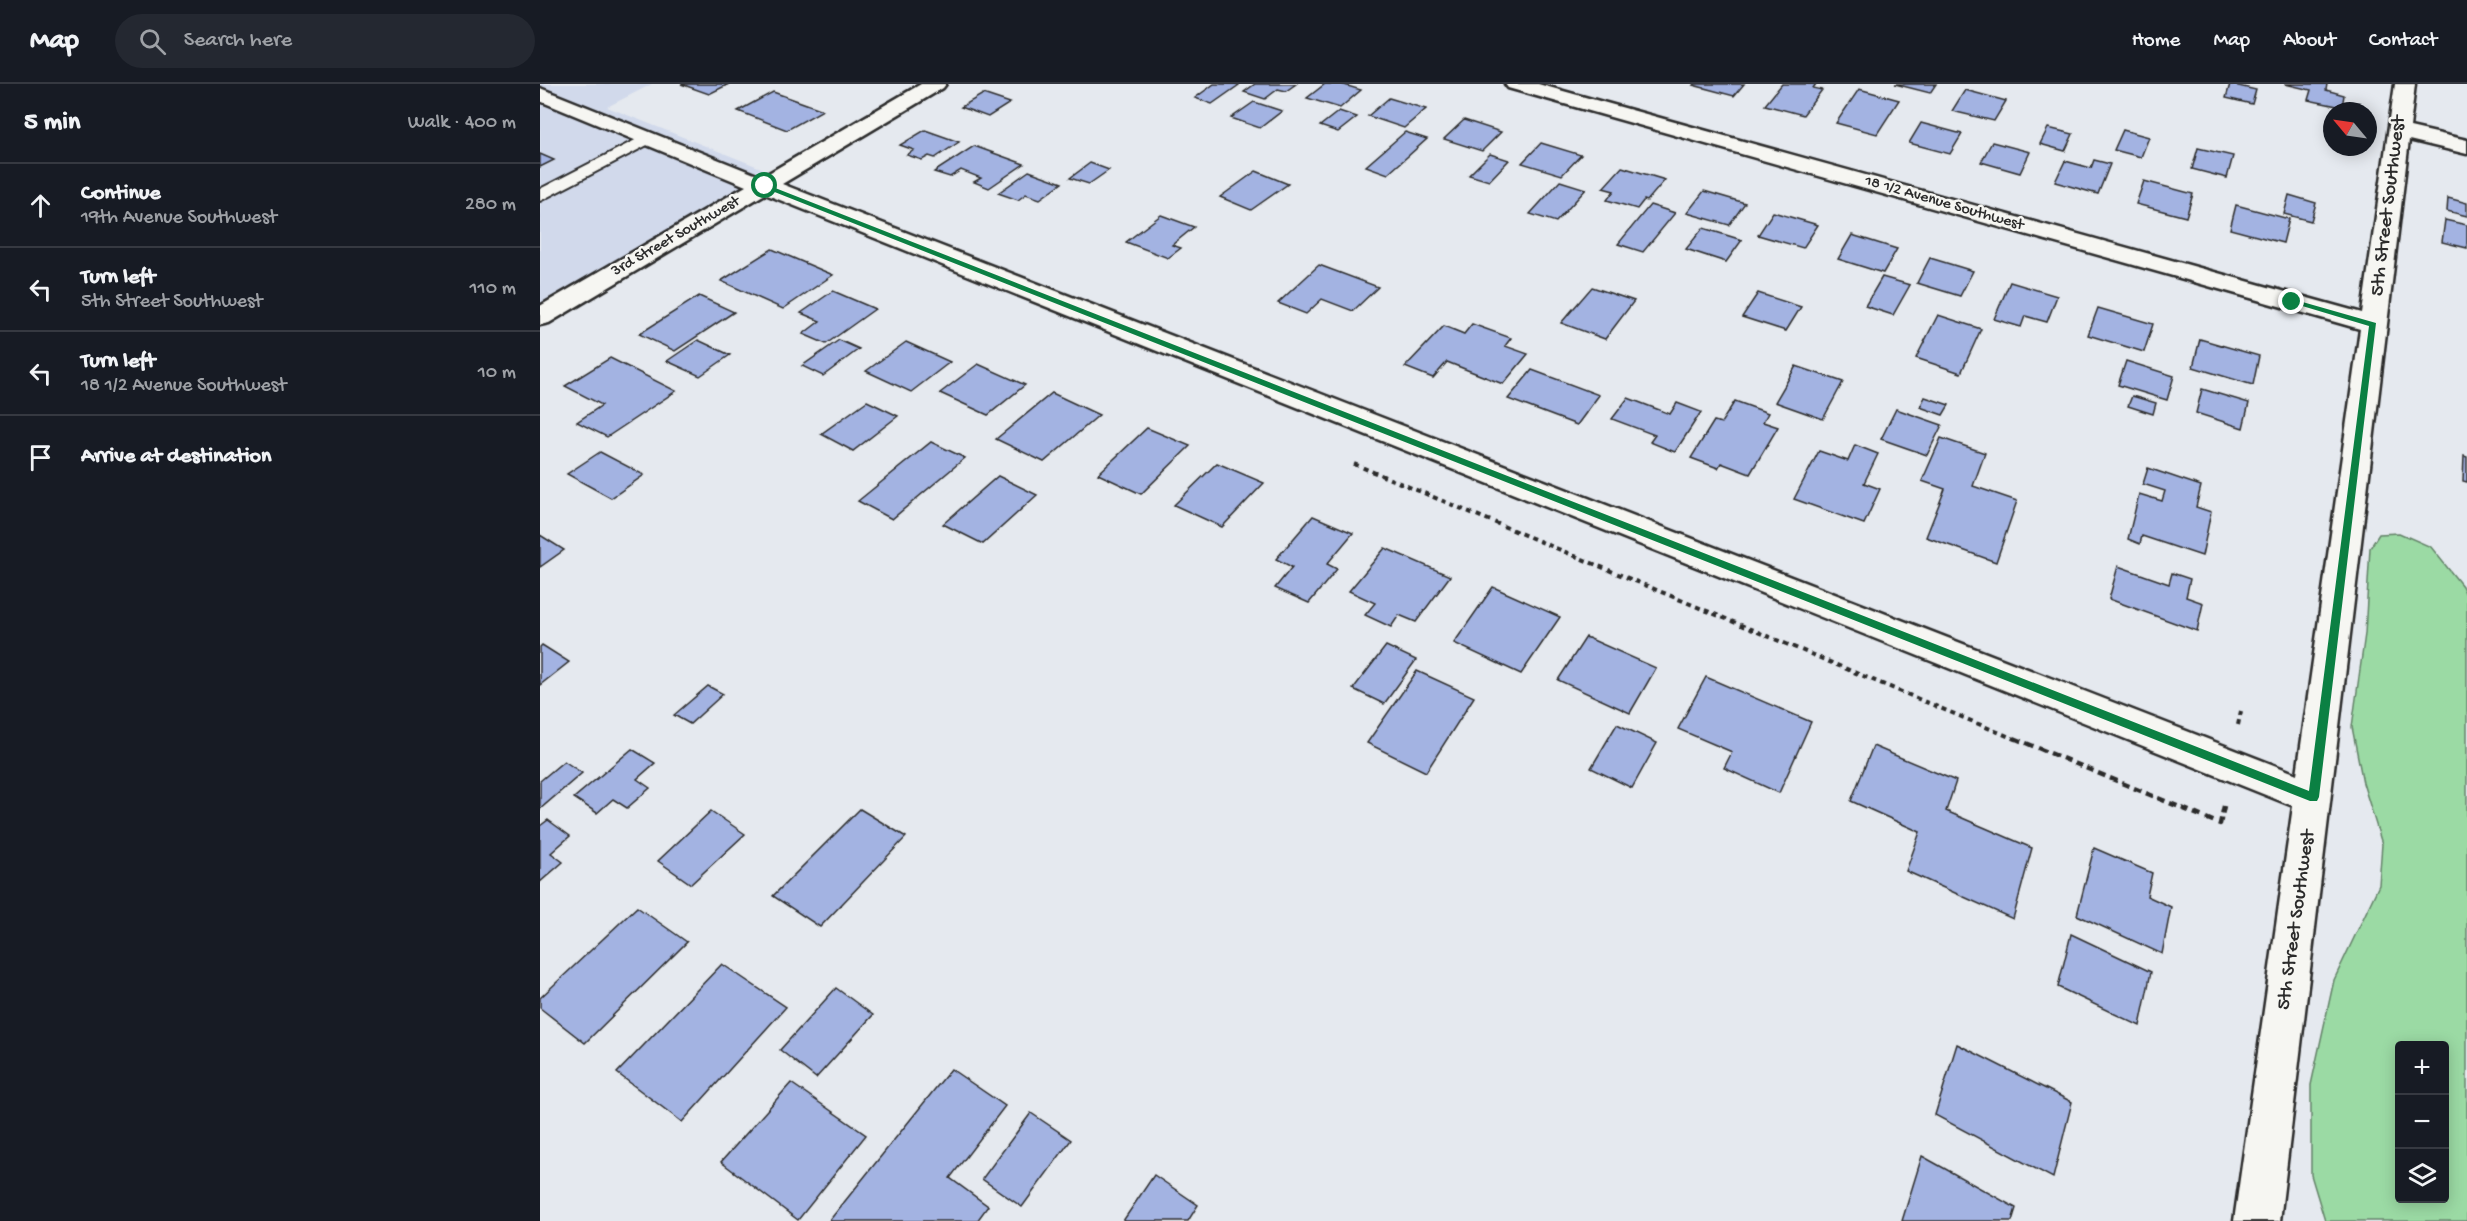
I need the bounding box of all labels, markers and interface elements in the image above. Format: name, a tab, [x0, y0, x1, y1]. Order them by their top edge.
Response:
search box	[115, 14, 535, 68]
text: Map	[30, 25, 79, 58]
icon: search	[136, 25, 169, 58]
text: Search here	[184, 28, 292, 54]
text: Home	[2132, 29, 2180, 54]
text: Map	[2213, 29, 2250, 54]
text: About	[2283, 29, 2336, 54]
text: Contact	[2369, 29, 2437, 54]
north arrow	[2323, 102, 2377, 156]
text: 5 min	[24, 108, 80, 139]
text: Walk · 400 m	[408, 112, 516, 135]
street label: 5th Street Southwest	[2367, 113, 2412, 297]
route start	[751, 172, 777, 198]
street label: 18 1/2 Avenue Southwest	[1861, 172, 2027, 236]
text: Continue	[81, 181, 161, 207]
icon: ahead	[24, 189, 57, 222]
street label: 3rd Street Southwest	[608, 192, 745, 282]
text: 280 m	[465, 194, 516, 217]
text: 19th Avenue Southwest	[81, 207, 277, 230]
text: Turn left	[81, 265, 155, 291]
icon: left	[24, 273, 57, 306]
text: 110 m	[470, 278, 516, 301]
route end	[2278, 288, 2304, 314]
text: 5th Street Southwest	[81, 291, 263, 314]
text: Turn left	[81, 349, 155, 375]
icon: left	[24, 357, 57, 390]
text: 10 m	[478, 362, 516, 385]
text: 18 1/2 Avenue Southwest	[81, 375, 286, 398]
icon: arrive	[24, 441, 57, 474]
text: Arrive at destination	[81, 444, 271, 470]
street label: 5th Street Southwest	[2273, 827, 2321, 1011]
map controls	[2395, 1041, 2449, 1203]
button: +	[2395, 1041, 2449, 1095]
button: −	[2395, 1095, 2449, 1149]
button: layers	[2395, 1149, 2449, 1203]

